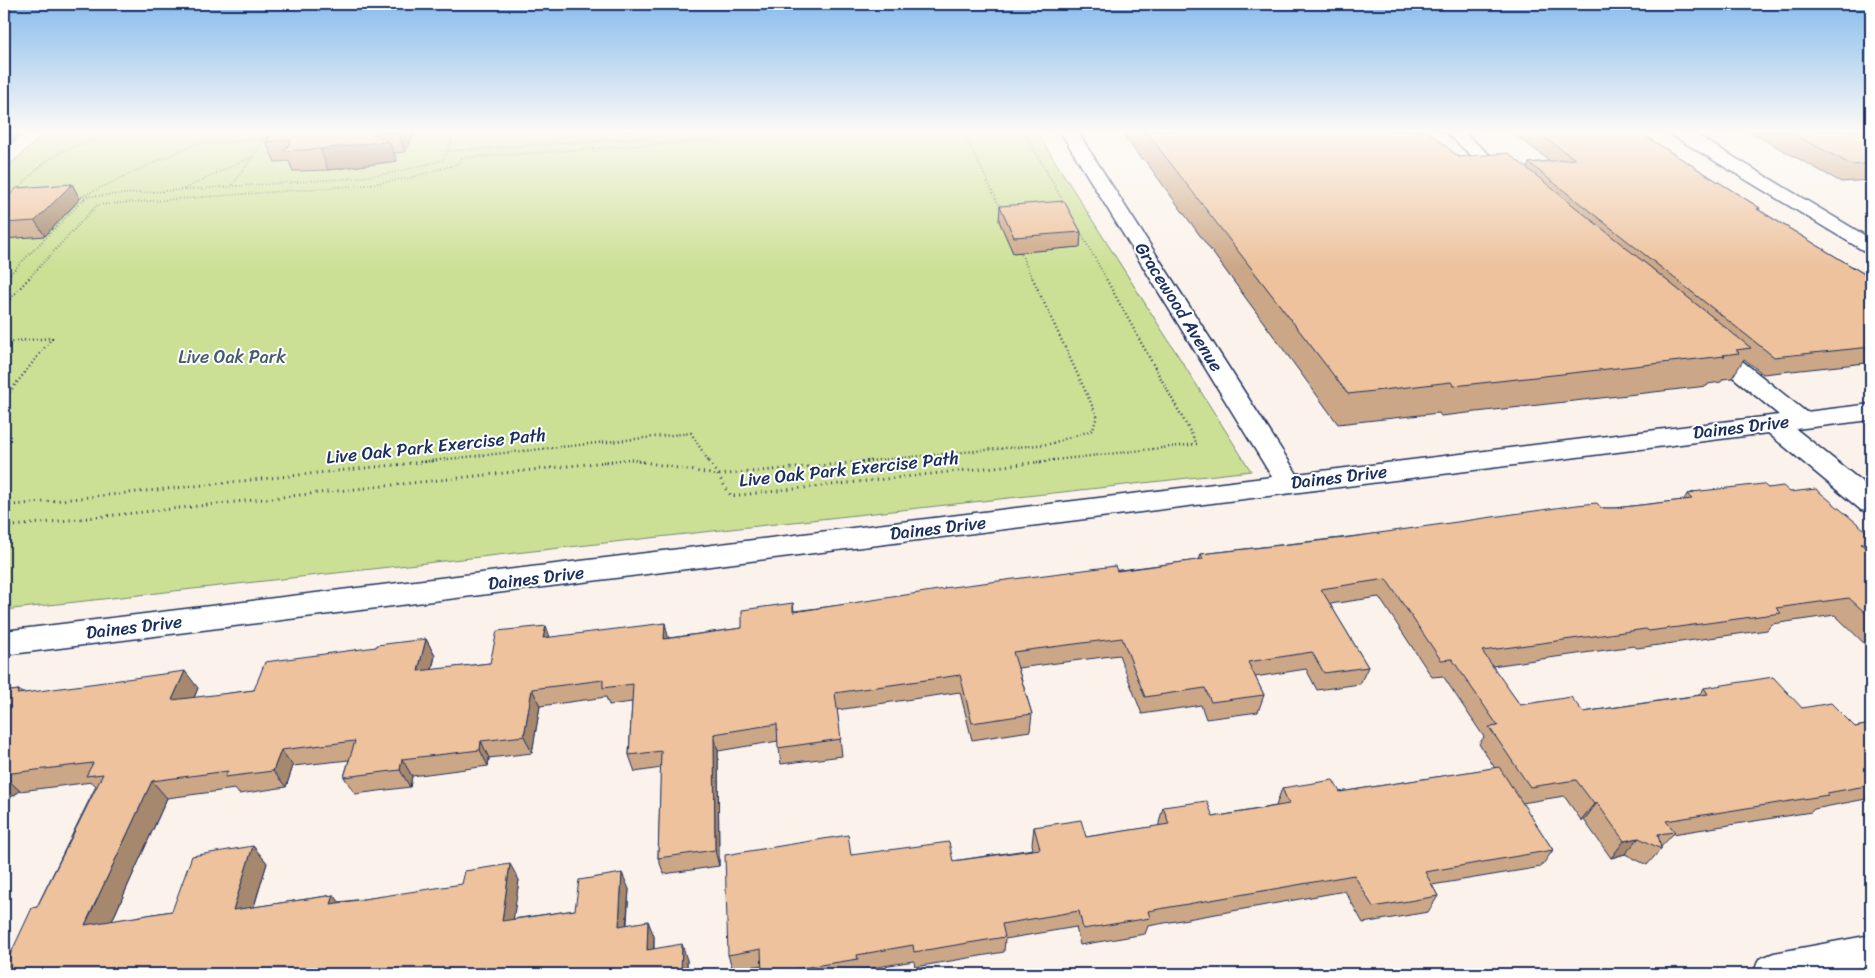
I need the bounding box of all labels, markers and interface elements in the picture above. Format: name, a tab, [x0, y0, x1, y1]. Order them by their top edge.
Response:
street label: Gracewood Avenue	[1126, 235, 1232, 379]
park label: Live Oak Park	[178, 341, 286, 373]
street label: Daines Drive	[1691, 405, 1791, 449]
street label: Live Oak Park Exercise Path	[325, 419, 547, 473]
street label: Live Oak Park Exercise Path	[738, 442, 960, 496]
street label: Daines Drive	[1289, 455, 1389, 499]
street label: Daines Drive	[888, 506, 988, 550]
street label: Daines Drive	[486, 556, 586, 600]
street label: Daines Drive	[84, 605, 184, 649]

